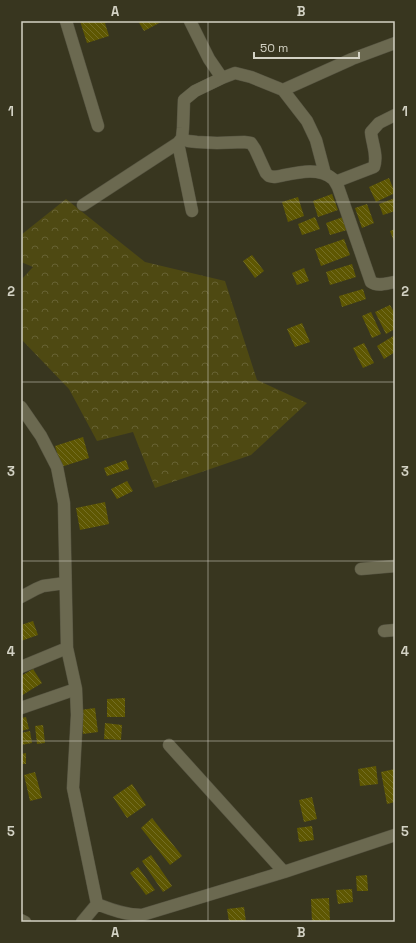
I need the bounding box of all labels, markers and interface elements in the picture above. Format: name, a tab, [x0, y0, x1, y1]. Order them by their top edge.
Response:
text: A	[111, 3, 120, 20]
text: B	[297, 3, 306, 20]
scale bar	[254, 34, 359, 60]
text: 50 m	[260, 40, 288, 56]
text: 1	[8, 103, 14, 120]
text: 1	[402, 103, 408, 120]
text: 2	[7, 283, 15, 300]
text: 2	[401, 283, 409, 300]
text: 3	[7, 463, 15, 480]
text: 3	[401, 463, 409, 480]
text: 4	[7, 643, 15, 660]
text: 4	[401, 643, 409, 660]
text: 5	[7, 823, 15, 840]
text: 5	[401, 823, 409, 840]
text: A	[111, 924, 120, 941]
text: B	[297, 924, 306, 941]

